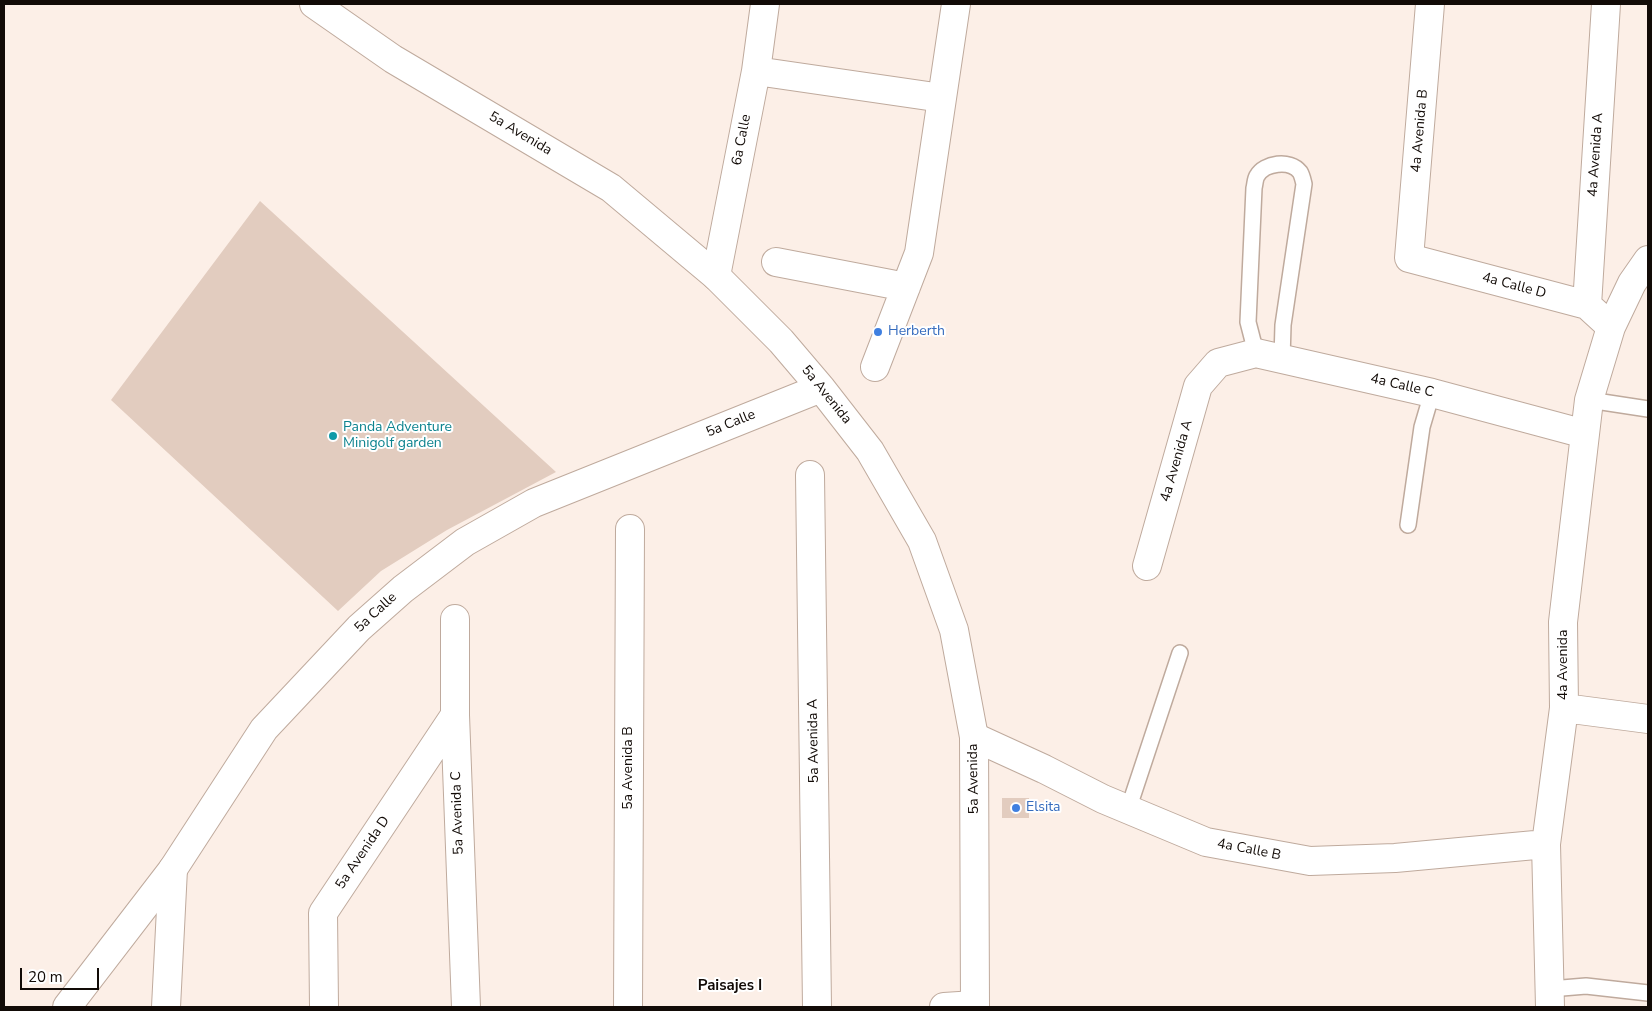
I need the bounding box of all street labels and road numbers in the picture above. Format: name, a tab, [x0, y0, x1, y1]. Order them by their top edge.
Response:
street label: 4a Avenida B	[1408, 89, 1432, 173]
street label: 5a Avenida	[485, 109, 555, 159]
street label: 4a Avenida A	[1585, 112, 1607, 198]
street label: 6a Calle	[729, 113, 755, 167]
street label: 4a Calle D	[1480, 269, 1548, 303]
street label: 5a Avenida	[797, 362, 855, 428]
street label: 4a Calle C	[1369, 371, 1435, 401]
street label: 5a Calle	[704, 407, 758, 441]
street label: 4a Avenida A	[1157, 418, 1197, 504]
street label: 5a Calle	[351, 589, 401, 637]
street label: 4a Avenida	[1556, 630, 1572, 700]
street label: 5a Avenida A	[805, 699, 823, 783]
street label: 5a Avenida B	[621, 726, 637, 810]
street label: 5a Avenida	[965, 744, 983, 814]
street label: 5a Avenida C	[448, 771, 468, 855]
street label: 5a Avenida D	[332, 813, 394, 893]
street label: 4a Calle B	[1216, 836, 1282, 864]

